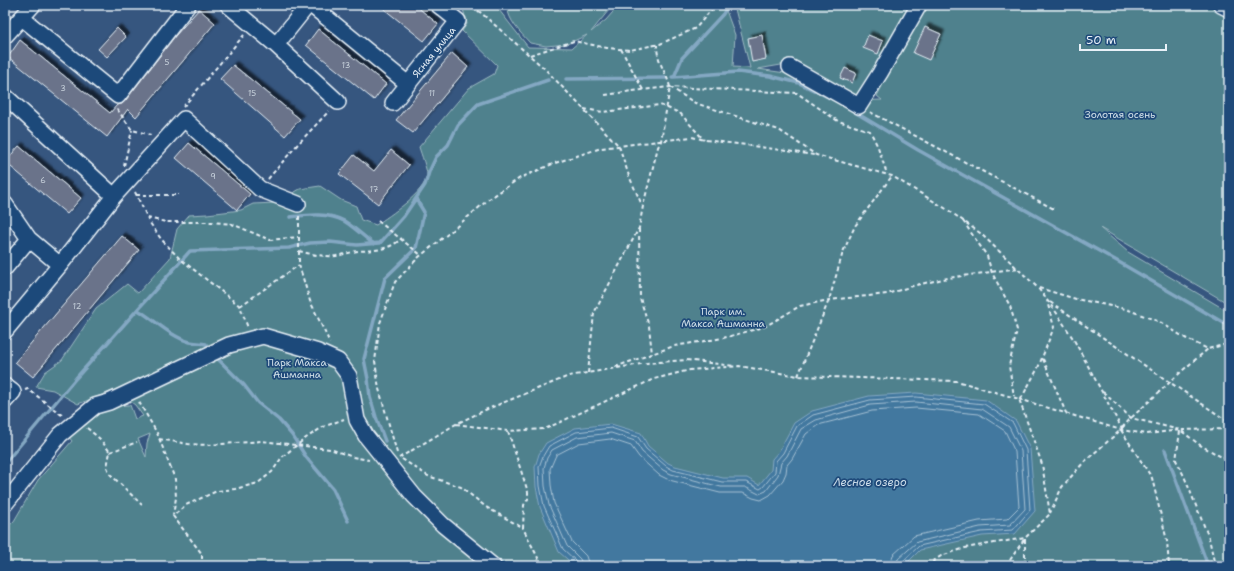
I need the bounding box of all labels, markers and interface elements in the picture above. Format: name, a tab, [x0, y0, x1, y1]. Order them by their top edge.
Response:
street label: Ясная улица	[409, 23, 459, 80]
scale bar	[1080, 26, 1166, 52]
text: 50 m	[1086, 32, 1116, 48]
house number: 5	[165, 57, 170, 68]
house number: 13	[342, 60, 350, 71]
house number: 3	[60, 83, 66, 94]
house number: 15	[248, 88, 256, 99]
house number: 11	[429, 88, 435, 99]
park label: Золотая осень	[1085, 108, 1155, 121]
house number: 9	[210, 171, 216, 182]
house number: 6	[40, 175, 46, 186]
house number: 17	[370, 184, 379, 195]
house number: 12	[73, 301, 82, 312]
park label: Парк им. Макса Ашманна	[681, 305, 766, 330]
park label: Парк Макса Ашманна	[267, 356, 327, 381]
water label: Лесное озеро	[832, 475, 907, 490]

